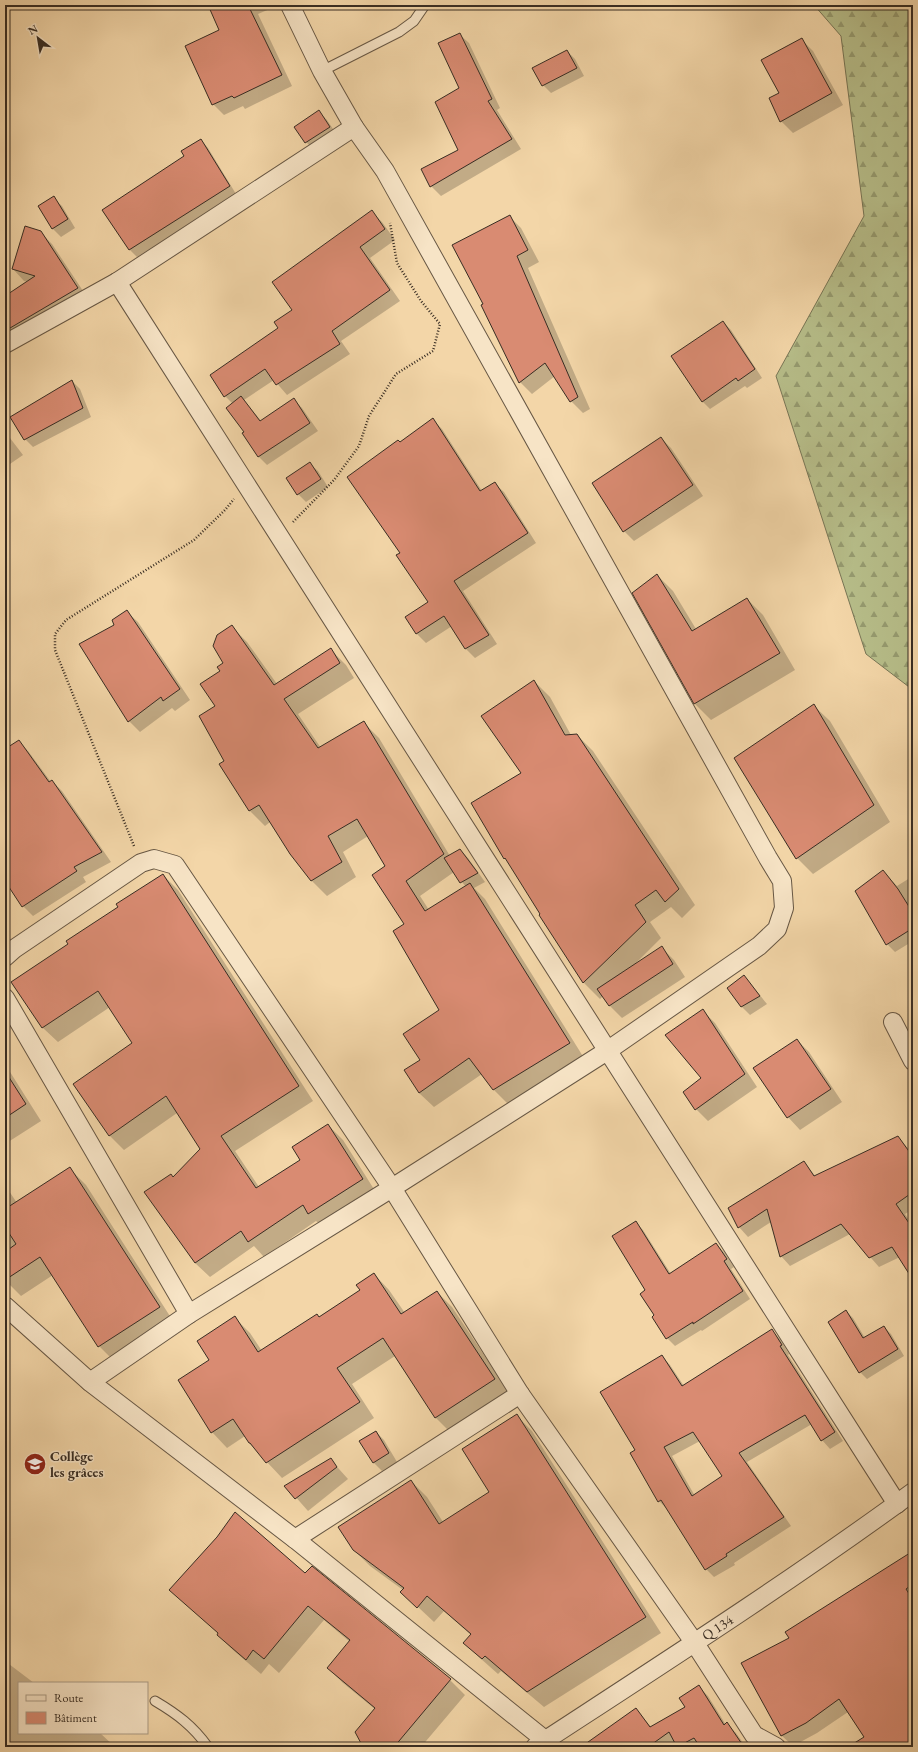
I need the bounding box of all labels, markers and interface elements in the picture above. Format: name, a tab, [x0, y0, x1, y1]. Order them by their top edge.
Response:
north arrow	[18, 18, 58, 58]
text: N	[25, 21, 40, 38]
place label: Collège les grâces	[50, 1447, 103, 1481]
school or university icon: Collège les grâces	[22, 1451, 48, 1477]
street label: Q 134	[698, 1611, 737, 1644]
legend	[18, 1682, 148, 1734]
text: Route	[54, 1690, 84, 1706]
text: Bâtiment	[54, 1710, 97, 1726]

